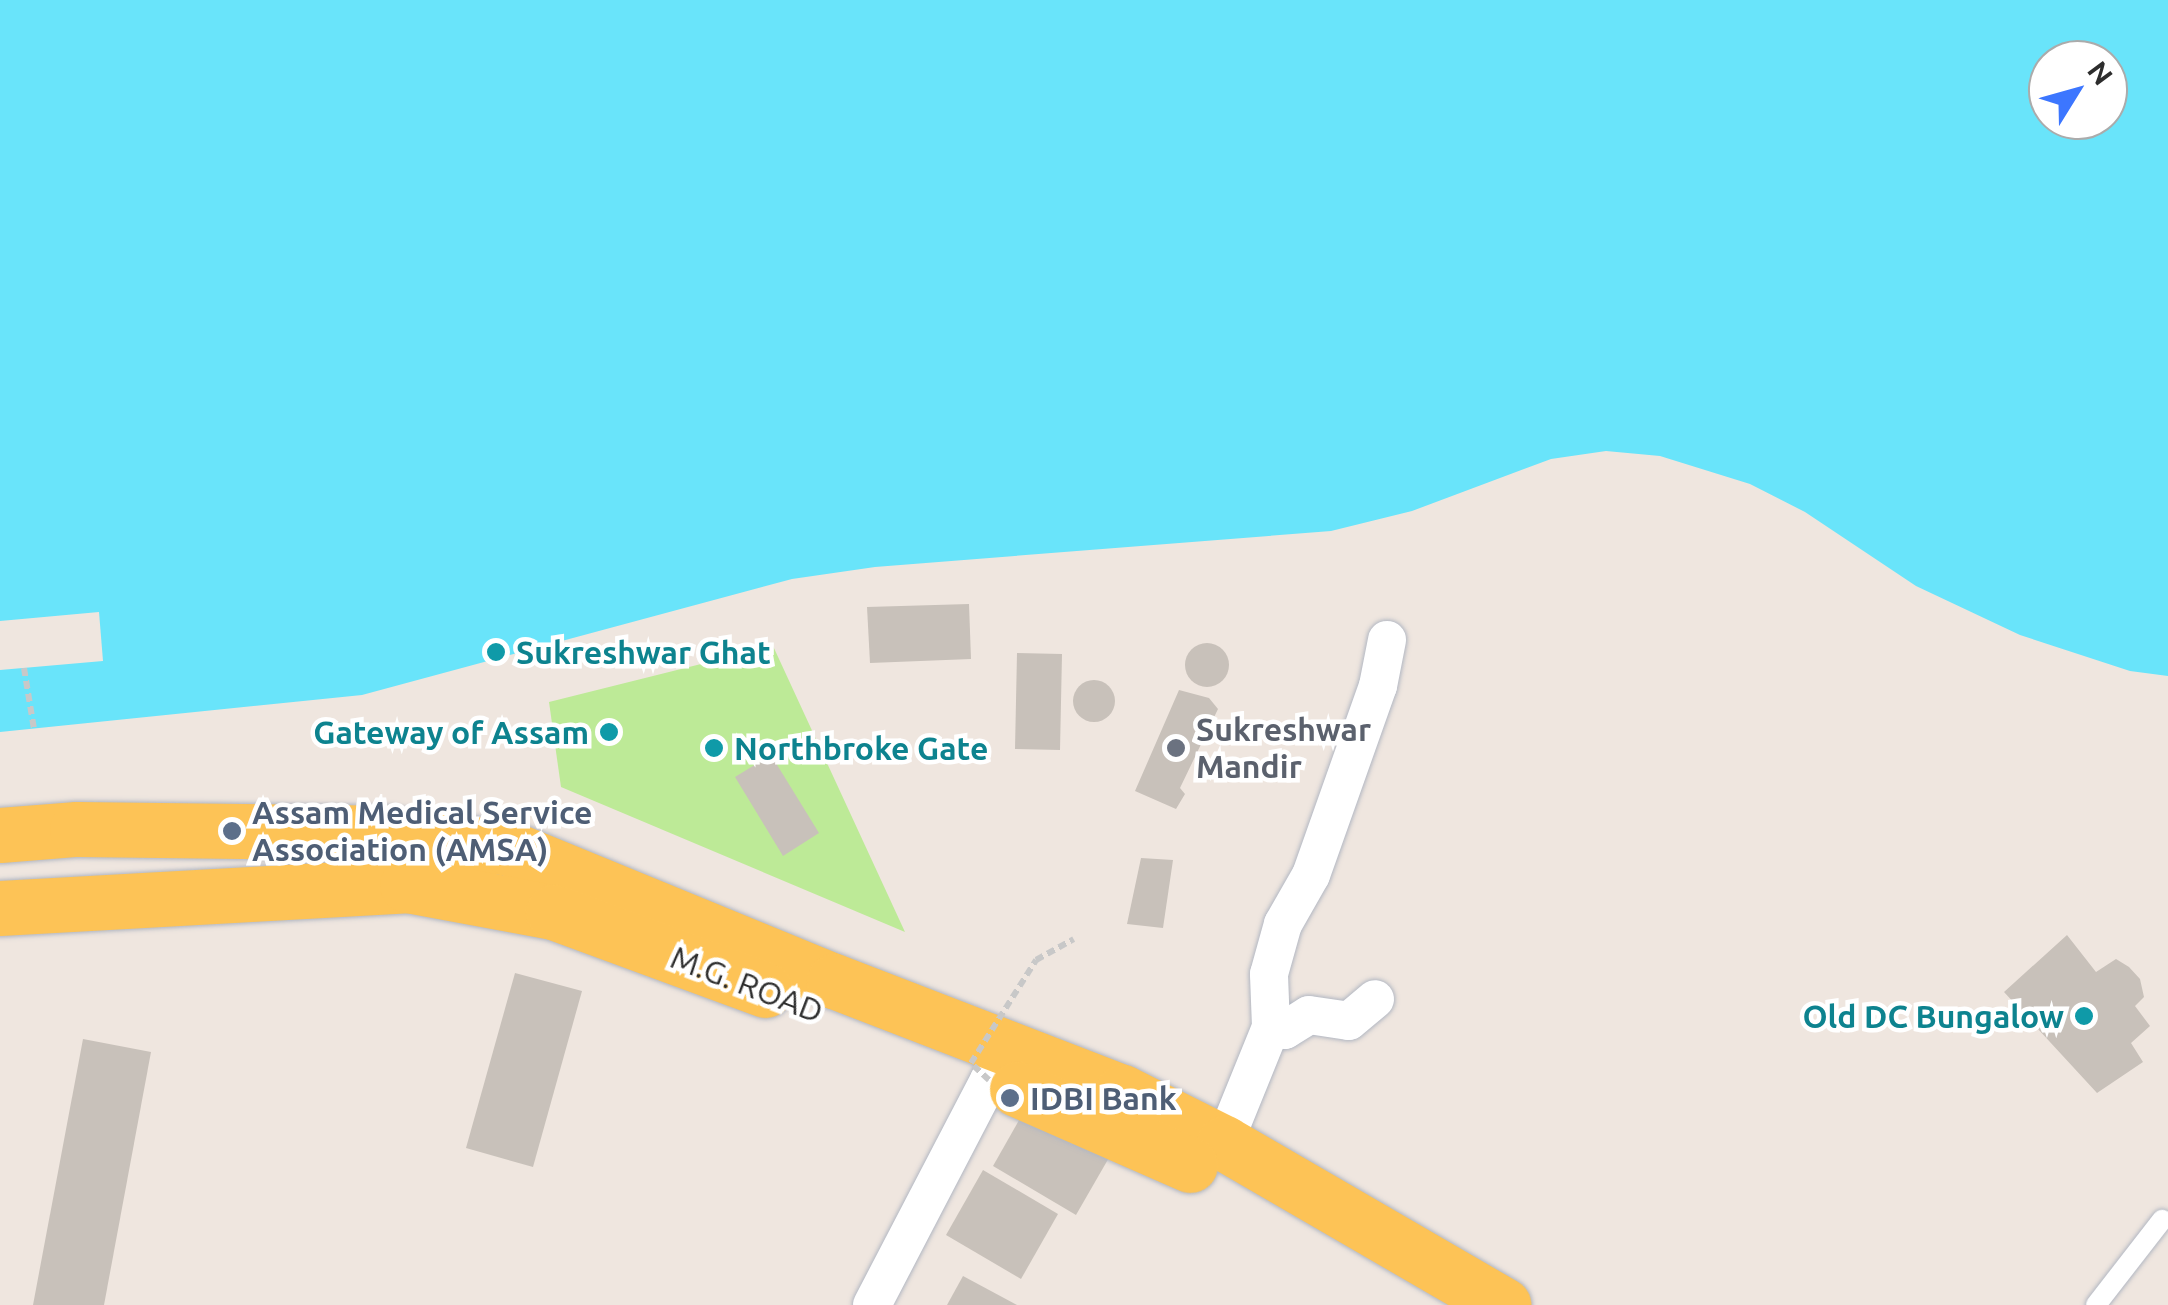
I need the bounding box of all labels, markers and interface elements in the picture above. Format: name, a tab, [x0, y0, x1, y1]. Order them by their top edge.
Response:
north arrow	[2028, 40, 2128, 140]
text: N	[2082, 55, 2119, 91]
place label: Sukreshwar Ghat	[516, 633, 771, 671]
marker: Sukreshwar Ghat	[485, 641, 507, 663]
place label: Sukreshwar Mandir	[1196, 711, 1371, 786]
place label: Gateway of Assam	[313, 713, 589, 751]
marker: Gateway of Assam	[598, 721, 620, 743]
place label: Northbroke Gate	[734, 729, 988, 767]
marker: Northbroke Gate	[703, 737, 725, 759]
marker: Sukreshwar Mandir	[1165, 737, 1187, 759]
place label: Assam Medical Service Association (AMSA)	[252, 794, 593, 869]
marker: Assam Medical Service Association (AMSA)	[221, 820, 243, 842]
street label: M.G. ROAD	[666, 937, 828, 1031]
place label: Old DC Bungalow	[1802, 997, 2064, 1035]
marker: Old DC Bungalow	[2073, 1005, 2095, 1027]
place label: IDBI Bank	[1030, 1079, 1177, 1117]
marker: IDBI Bank	[999, 1087, 1021, 1109]

